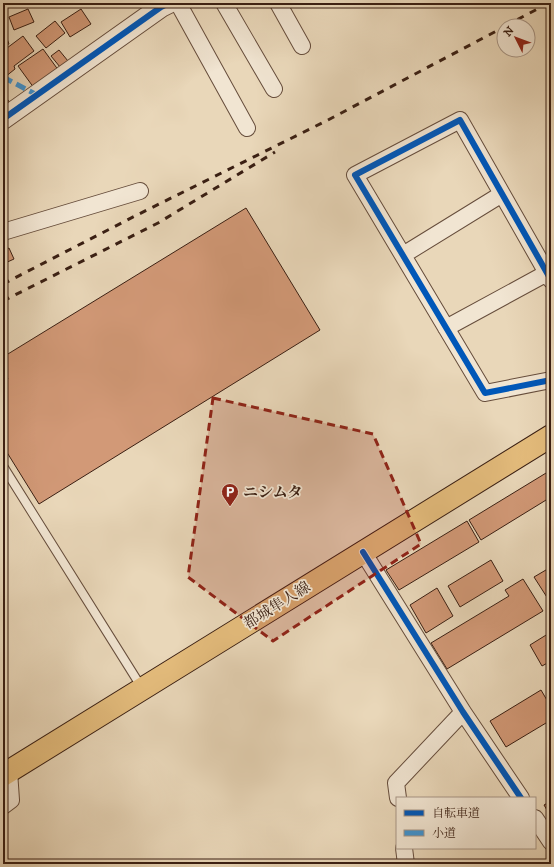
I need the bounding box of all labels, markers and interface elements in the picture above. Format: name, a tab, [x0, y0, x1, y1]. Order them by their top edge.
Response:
north arrow	[496, 18, 536, 58]
text: N	[501, 24, 518, 40]
parking icon: ニシムタ	[220, 482, 240, 507]
place label: ニシムタ	[243, 483, 302, 502]
street label: 都城隼人線	[240, 577, 314, 633]
legend	[396, 797, 536, 849]
text: 自転車道	[432, 806, 480, 821]
text: 小道	[432, 826, 456, 841]

